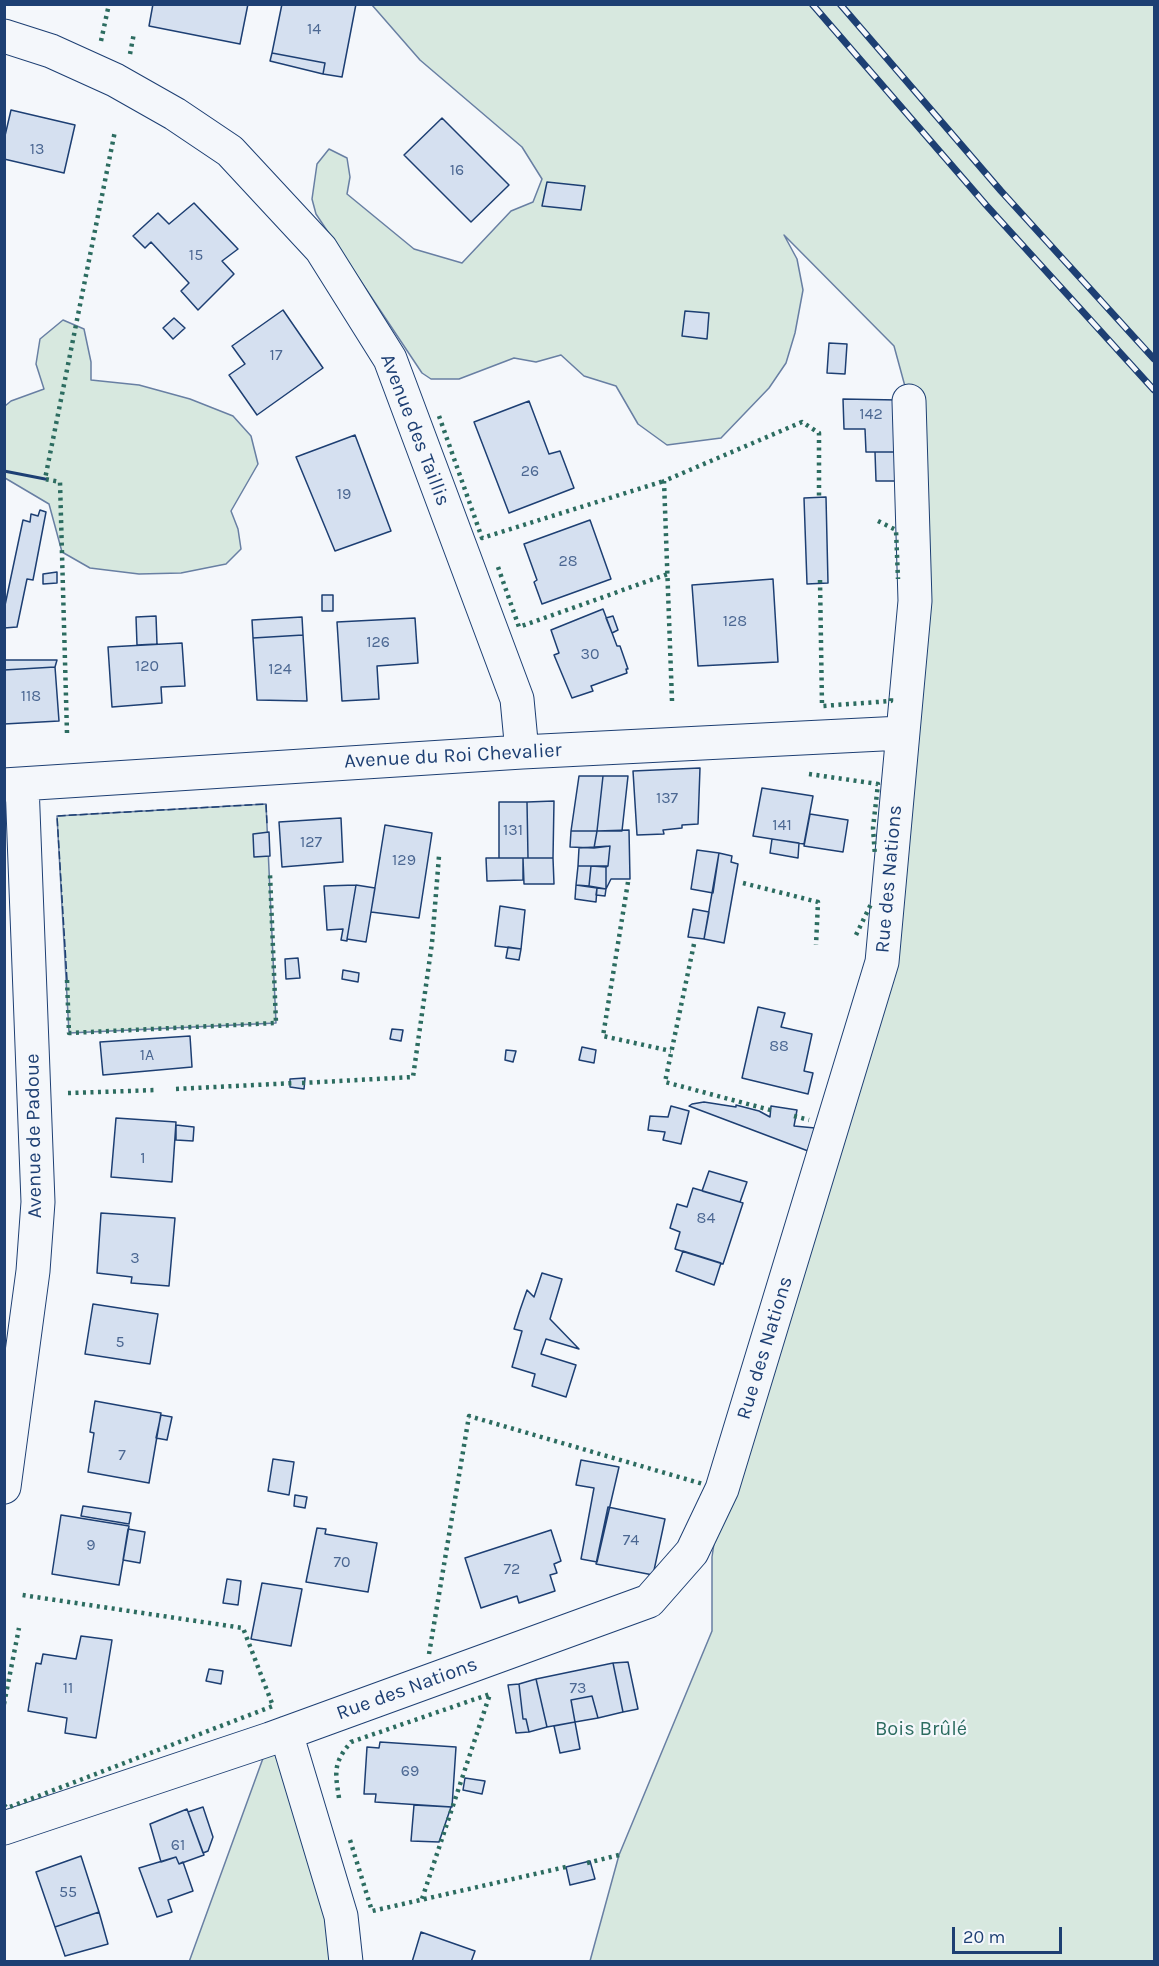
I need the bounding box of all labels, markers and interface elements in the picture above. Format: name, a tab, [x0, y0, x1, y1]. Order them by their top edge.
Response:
house number: 14	[307, 19, 321, 39]
house number: 13	[30, 139, 44, 159]
house number: 16	[450, 160, 464, 180]
house number: 15	[189, 245, 203, 265]
house number: 17	[270, 345, 282, 365]
street label: Avenue des Taillis	[375, 351, 455, 509]
house number: 142	[859, 404, 883, 424]
house number: 26	[521, 461, 539, 481]
house number: 19	[337, 484, 351, 504]
house number: 28	[558, 551, 578, 571]
house number: 128	[723, 611, 747, 631]
house number: 126	[366, 632, 390, 652]
house number: 30	[581, 644, 599, 664]
house number: 120	[135, 656, 159, 676]
house number: 124	[268, 659, 292, 679]
house number: 118	[21, 686, 41, 706]
street label: Avenue du Roi Chevalier	[344, 738, 562, 774]
house number: 137	[656, 788, 678, 808]
street label: Rue des Nations	[871, 804, 907, 954]
house number: 141	[772, 815, 792, 835]
house number: 131	[503, 820, 523, 840]
house number: 127	[300, 832, 322, 852]
house number: 129	[392, 850, 416, 870]
house number: 88	[769, 1036, 789, 1056]
house number: 1A	[140, 1045, 154, 1065]
street label: Avenue de Padoue	[21, 1053, 47, 1219]
house number: 1	[140, 1148, 146, 1168]
house number: 84	[697, 1208, 715, 1228]
house number: 3	[130, 1248, 140, 1268]
street label: Rue des Nations	[732, 1274, 798, 1422]
house number: 5	[115, 1332, 125, 1352]
house number: 7	[118, 1445, 126, 1465]
house number: 74	[623, 1530, 639, 1550]
house number: 9	[86, 1535, 96, 1555]
house number: 70	[333, 1552, 351, 1572]
house number: 72	[504, 1559, 520, 1579]
street label: Rue des Nations	[333, 1652, 481, 1726]
house number: 11	[63, 1678, 73, 1698]
house number: 73	[570, 1678, 586, 1698]
park label: Bois Brûlé	[875, 1717, 967, 1741]
house number: 69	[401, 1761, 419, 1781]
house number: 61	[171, 1835, 185, 1855]
house number: 55	[59, 1882, 77, 1902]
scale bar	[955, 1915, 1064, 1953]
text: 20 m	[963, 1926, 1005, 1948]

